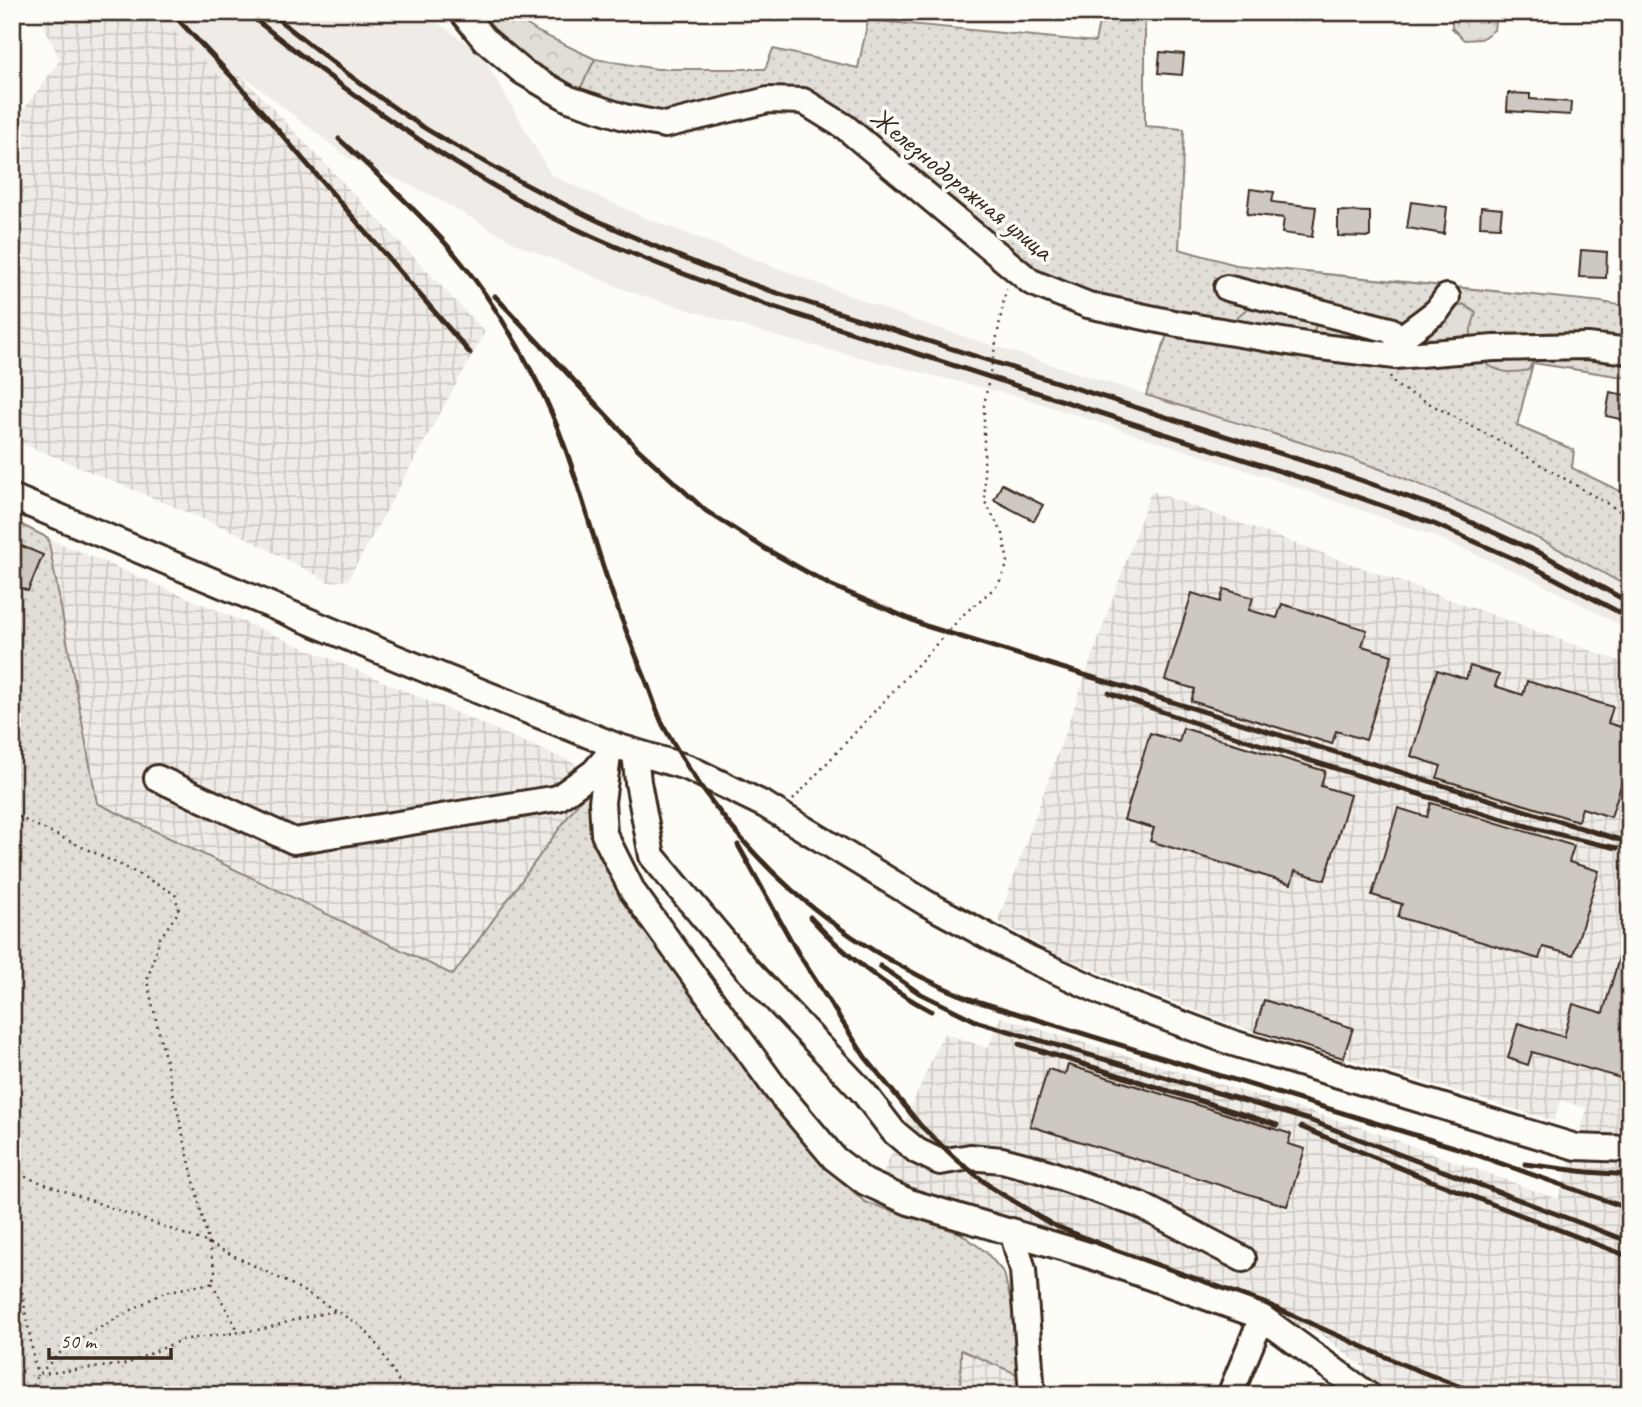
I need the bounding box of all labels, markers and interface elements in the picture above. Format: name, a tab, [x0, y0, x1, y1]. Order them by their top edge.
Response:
street label: Железнодорожная улица	[863, 99, 1062, 269]
scale bar	[49, 1316, 172, 1360]
text: 50 m	[60, 1328, 98, 1354]

